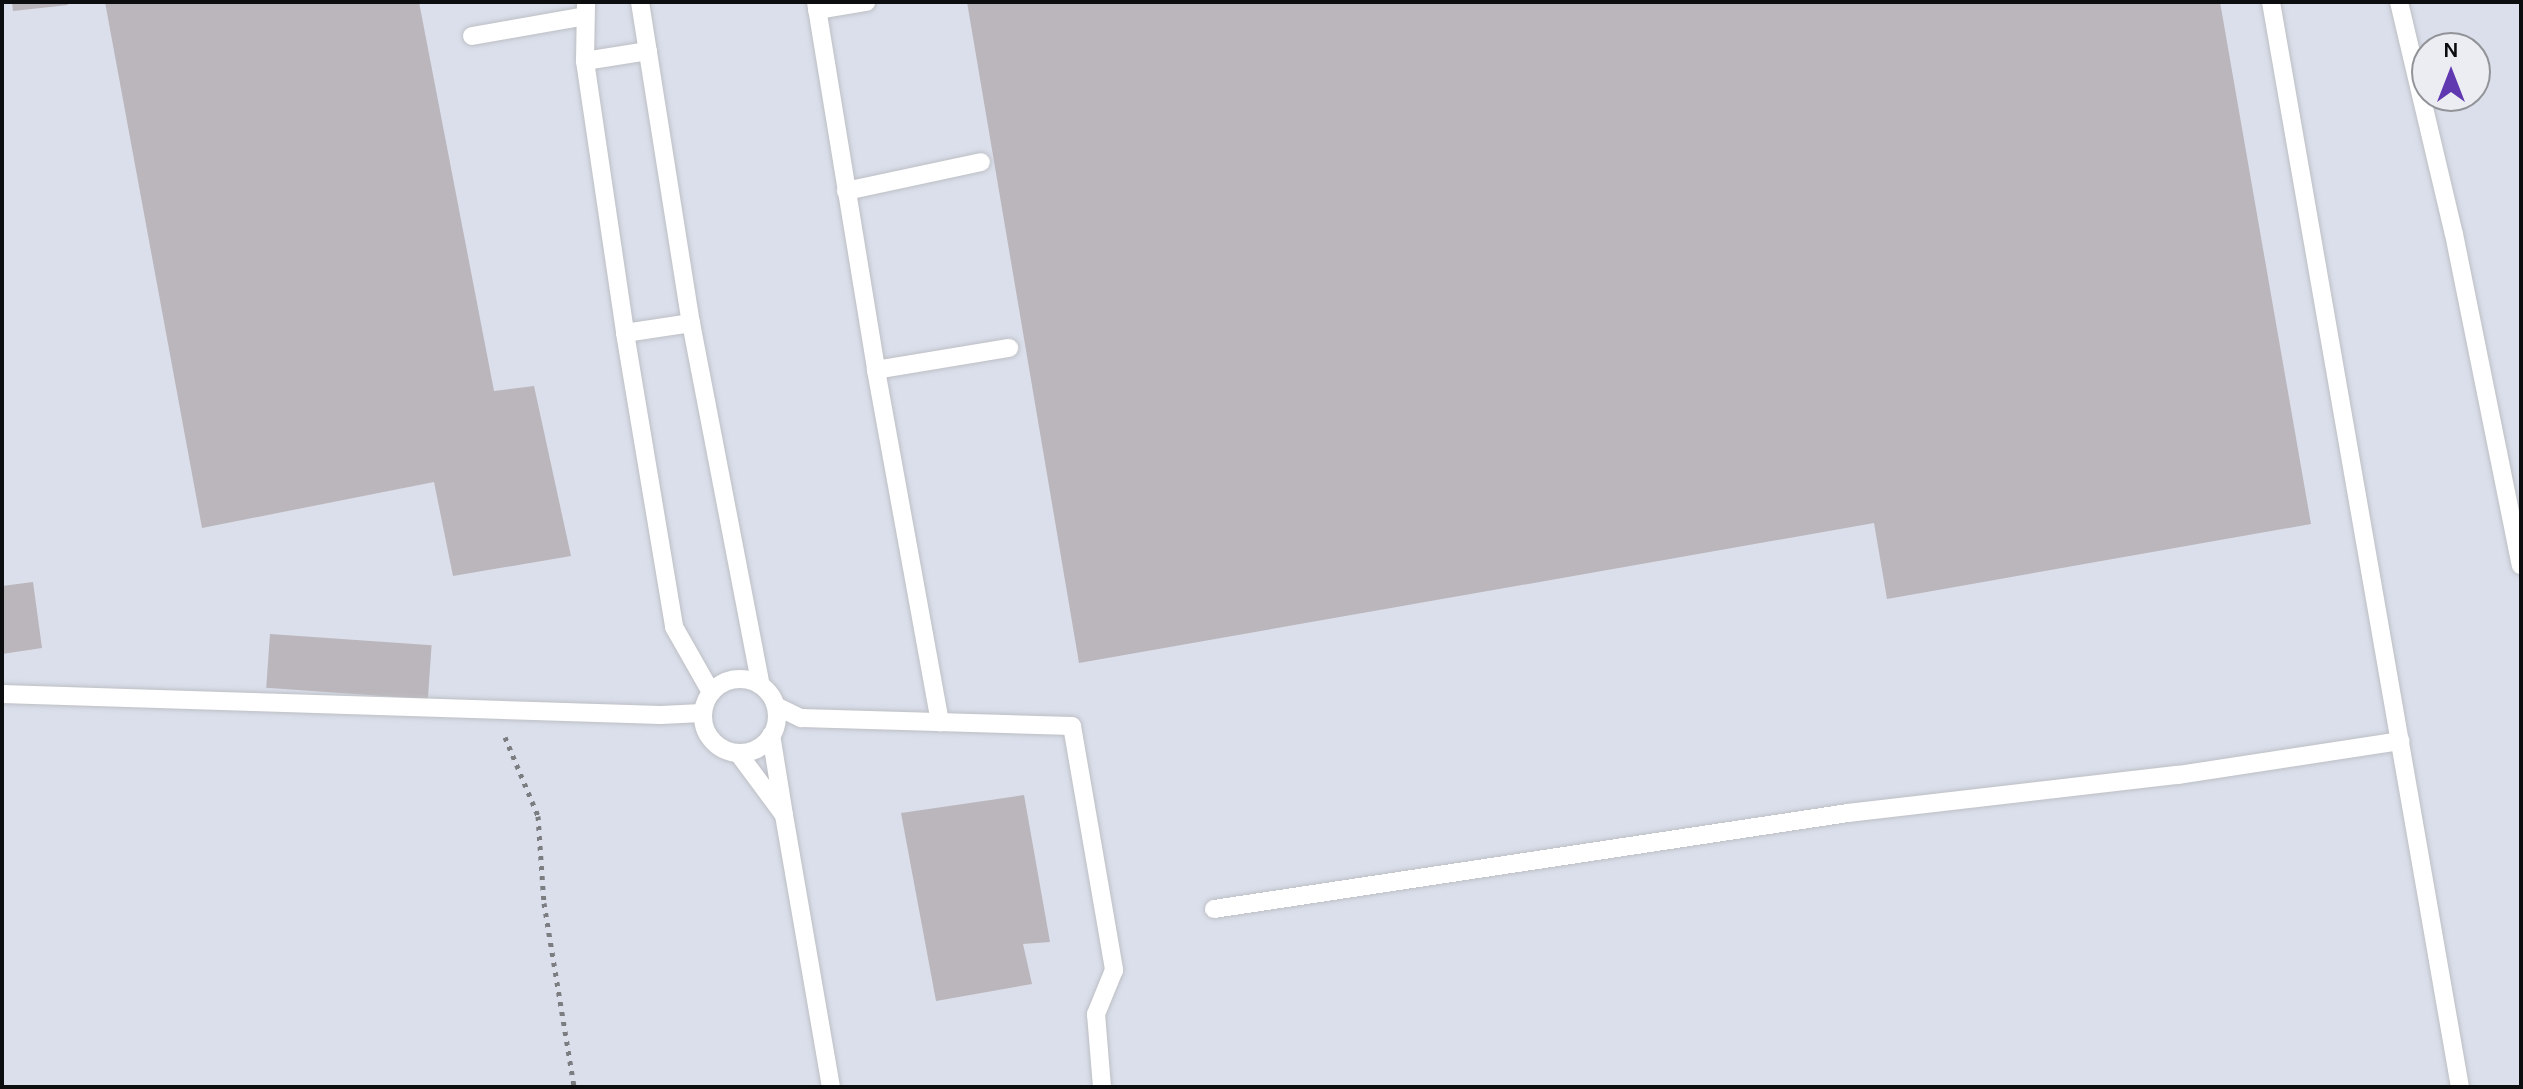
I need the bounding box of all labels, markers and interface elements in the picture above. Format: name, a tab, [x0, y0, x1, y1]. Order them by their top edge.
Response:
north arrow	[2411, 32, 2491, 112]
text: N	[2443, 37, 2459, 63]

